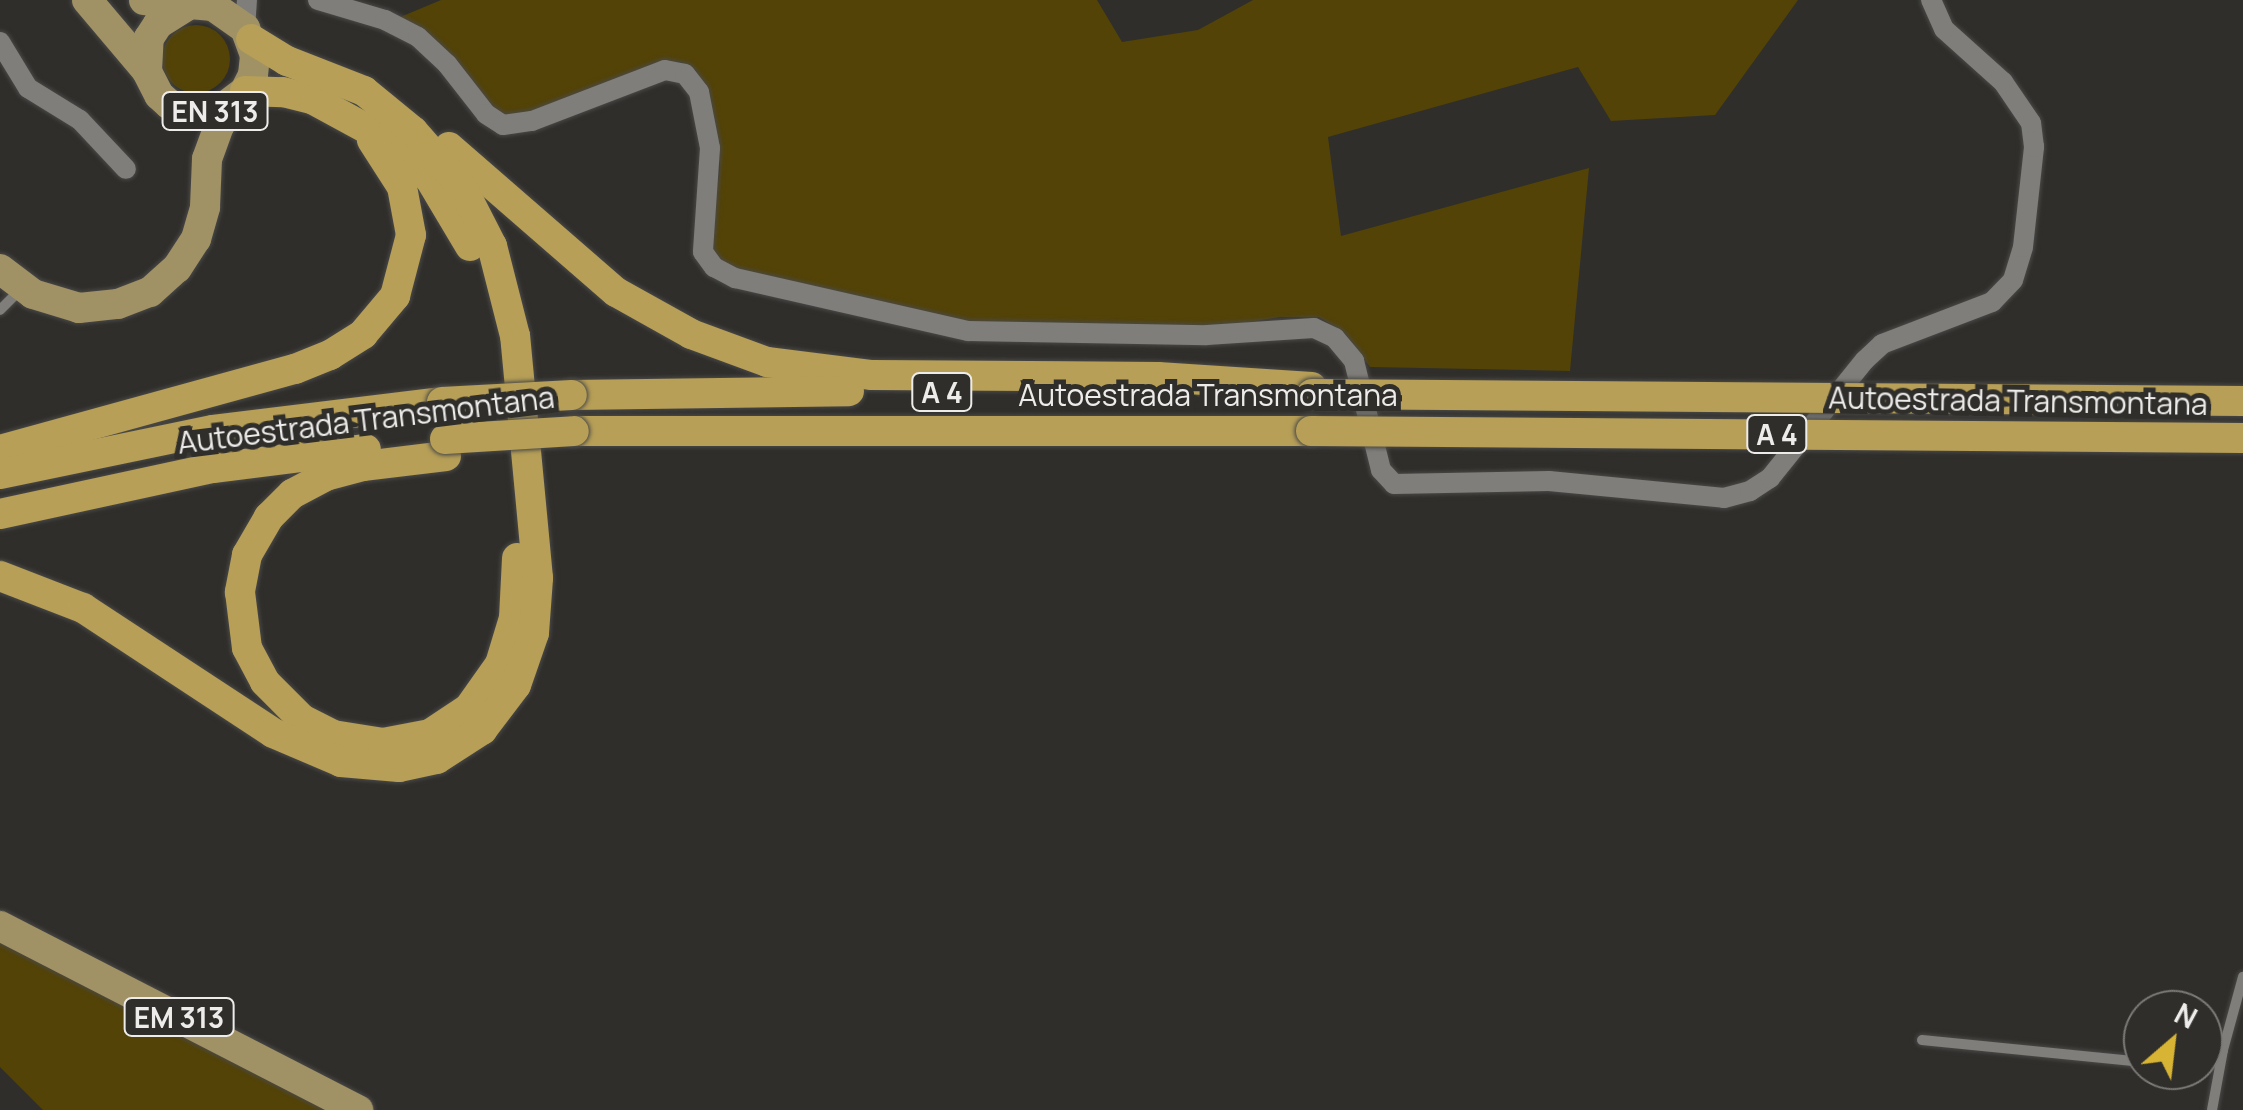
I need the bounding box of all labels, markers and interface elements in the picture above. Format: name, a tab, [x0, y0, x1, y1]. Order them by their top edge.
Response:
road number: EN 313	[160, 88, 270, 134]
road number: A 4	[910, 369, 974, 415]
street label: Autoestrada Transmontana	[1018, 377, 1398, 413]
street label: Autoestrada Transmontana	[175, 379, 557, 461]
street label: Autoestrada Transmontana	[1828, 380, 2208, 422]
road number: A 4	[1744, 411, 1810, 457]
north arrow	[2123, 990, 2223, 1090]
road number: EM 313	[121, 994, 236, 1040]
text: N	[2168, 994, 2204, 1037]

